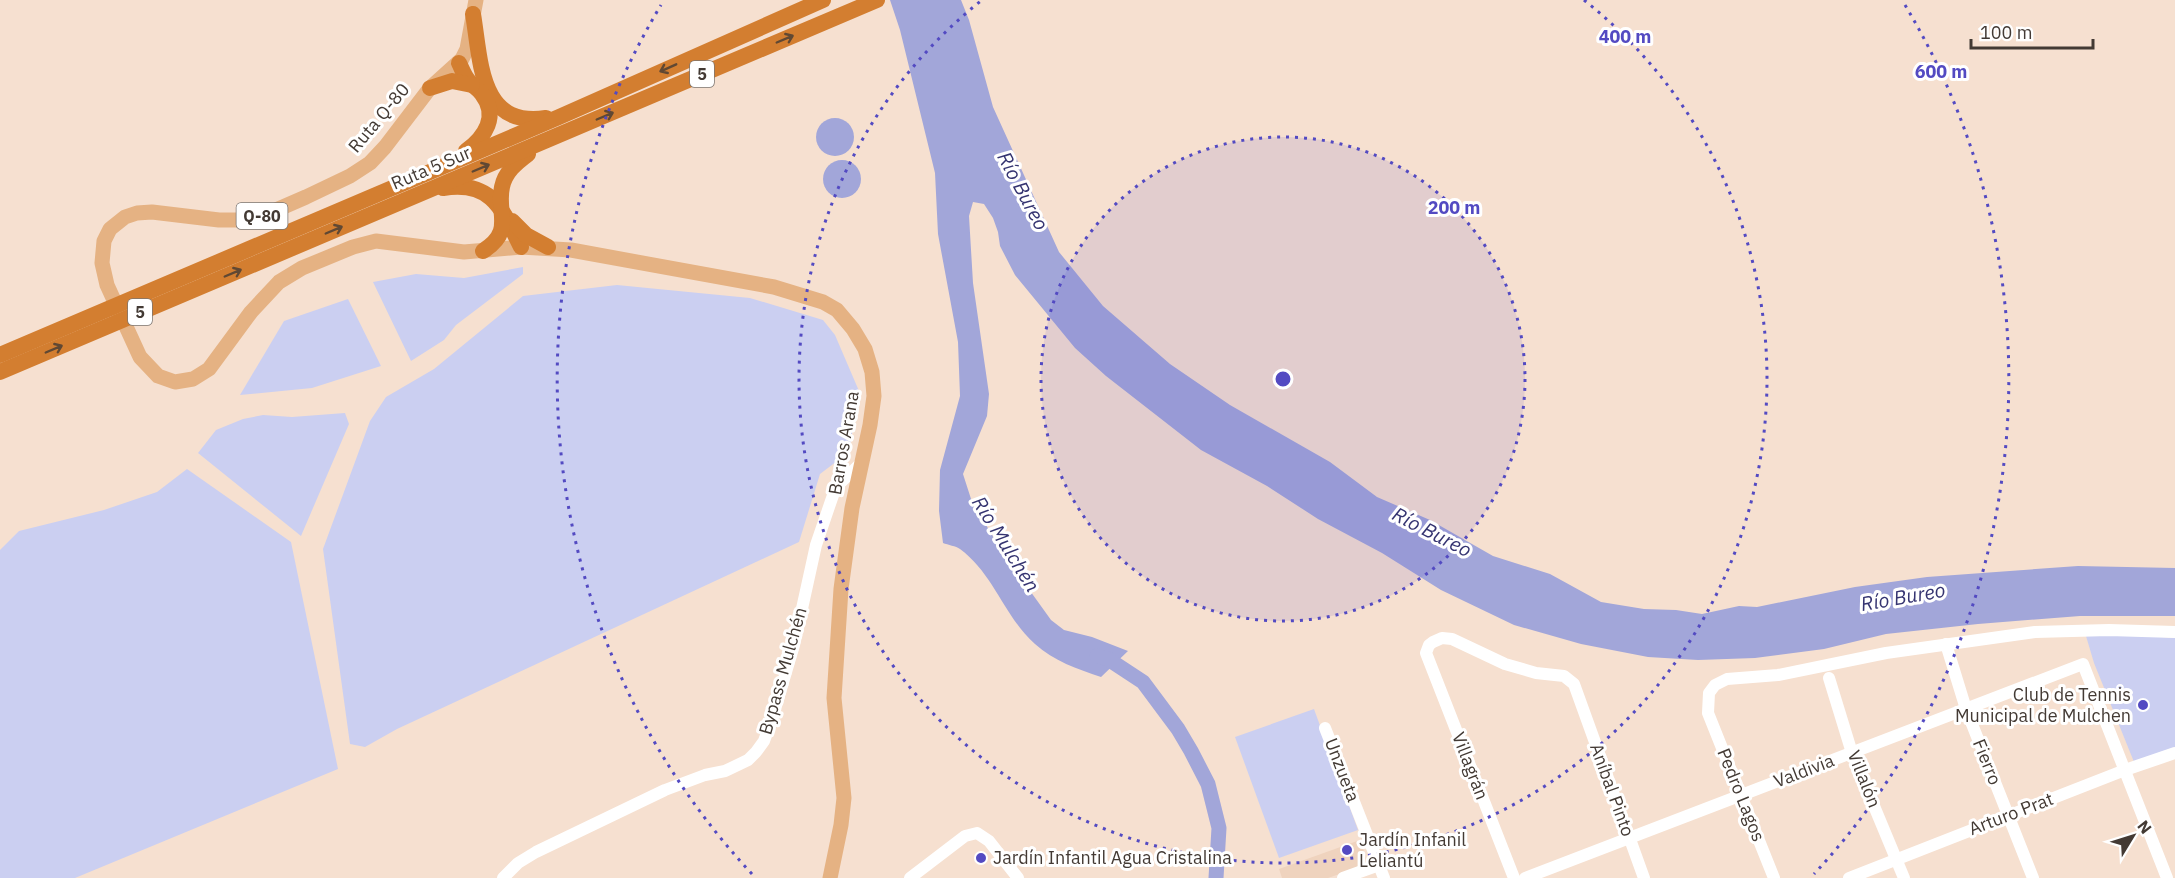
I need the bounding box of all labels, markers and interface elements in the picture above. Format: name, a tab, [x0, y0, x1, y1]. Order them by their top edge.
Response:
scale bar	[1971, 12, 2092, 50]
text: 100 m	[1980, 21, 2032, 44]
text: 400 m	[1599, 25, 1651, 48]
one-way arrow	[775, 33, 793, 44]
text: 600 m	[1915, 60, 1967, 83]
road number: 5	[690, 61, 714, 87]
one-way arrow	[660, 63, 678, 75]
street label: Ruta Q-80	[343, 78, 414, 157]
one-way arrow	[596, 110, 614, 121]
street label: Ruta 5 Sur	[388, 140, 474, 195]
water label: Río Bureo	[991, 147, 1055, 235]
one-way arrow	[471, 162, 490, 173]
text: 200 m	[1428, 196, 1480, 219]
road number: Q-80	[236, 203, 288, 229]
one-way arrow	[324, 224, 343, 235]
one-way arrow	[224, 267, 242, 278]
road number: 5	[128, 299, 152, 325]
one-way arrow	[44, 343, 62, 354]
centre of rings	[1273, 369, 1293, 389]
street label: Barros Arana	[823, 389, 864, 497]
water label: Río Mulchén	[966, 491, 1047, 597]
water label: Río Bureo	[1388, 500, 1476, 563]
water label: Río Bureo	[1858, 576, 1947, 617]
street label: Bypass Mulchén	[753, 605, 812, 737]
place label: Club de Tennis Municipal de Mulchen	[1955, 683, 2131, 727]
marker: Club de Tennis Municipal de Mulchen	[2136, 698, 2150, 712]
street label: Villagrán	[1447, 729, 1494, 803]
street label: Unzueta	[1320, 735, 1365, 805]
street label: Fierro	[1968, 735, 2007, 788]
street label: Aníbal Pinto	[1585, 740, 1640, 840]
street label: Pedro Lagos	[1712, 745, 1771, 845]
street label: Villalón	[1843, 747, 1886, 811]
street label: Valdivia	[1770, 748, 1838, 793]
street label: Arturo Prat	[1965, 787, 2056, 840]
north arrow	[2103, 806, 2163, 866]
text: N	[2133, 816, 2156, 837]
place label: Jardín Infanil Leliantú	[1359, 828, 1466, 872]
marker: Jardín Infanil Leliantú	[1340, 843, 1354, 857]
place label: Jardín Infantil Agua Cristalina	[993, 846, 1232, 869]
marker: Jardín Infantil Agua Cristalina	[974, 851, 988, 865]

